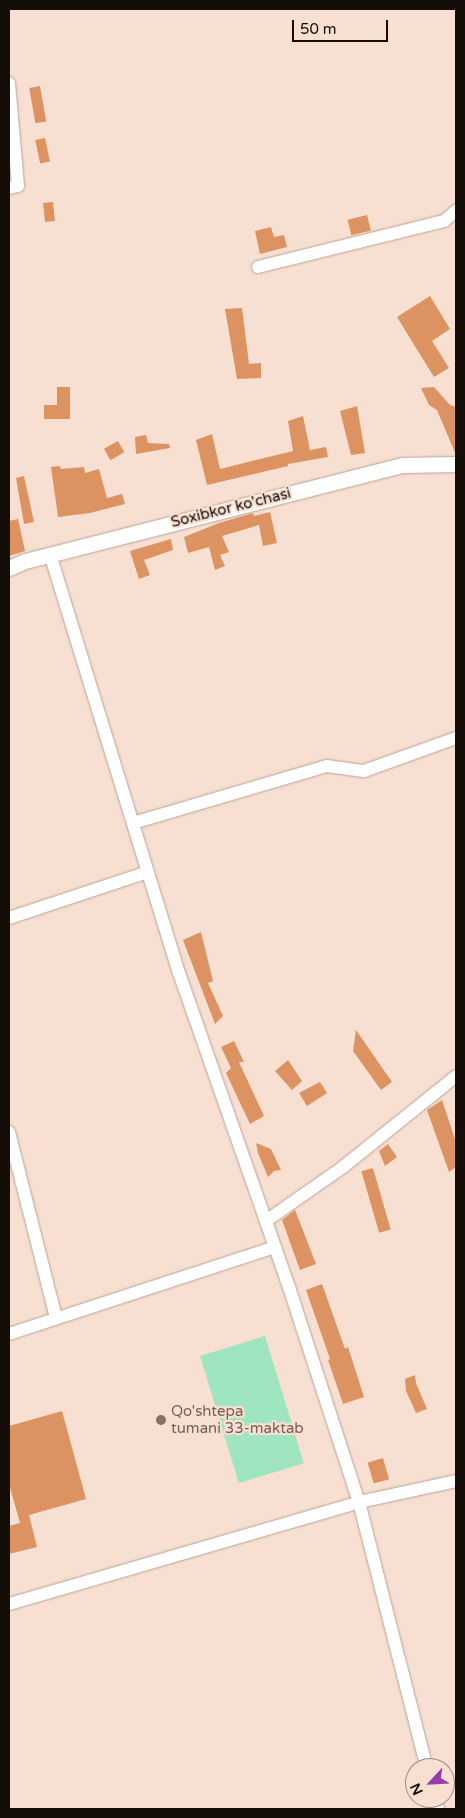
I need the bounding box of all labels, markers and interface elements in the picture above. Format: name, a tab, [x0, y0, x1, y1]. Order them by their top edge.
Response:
scale bar	[295, 10, 391, 42]
text: 50 m	[300, 20, 337, 38]
street label: Soxibkor ko'chasi	[169, 484, 293, 532]
place label: Qo'shtepa tumani 33-maktab	[171, 1402, 304, 1437]
marker: Qo'shtepa tumani 33-maktab	[155, 1414, 167, 1426]
north arrow	[405, 1758, 455, 1808]
text: N	[407, 1780, 427, 1798]

